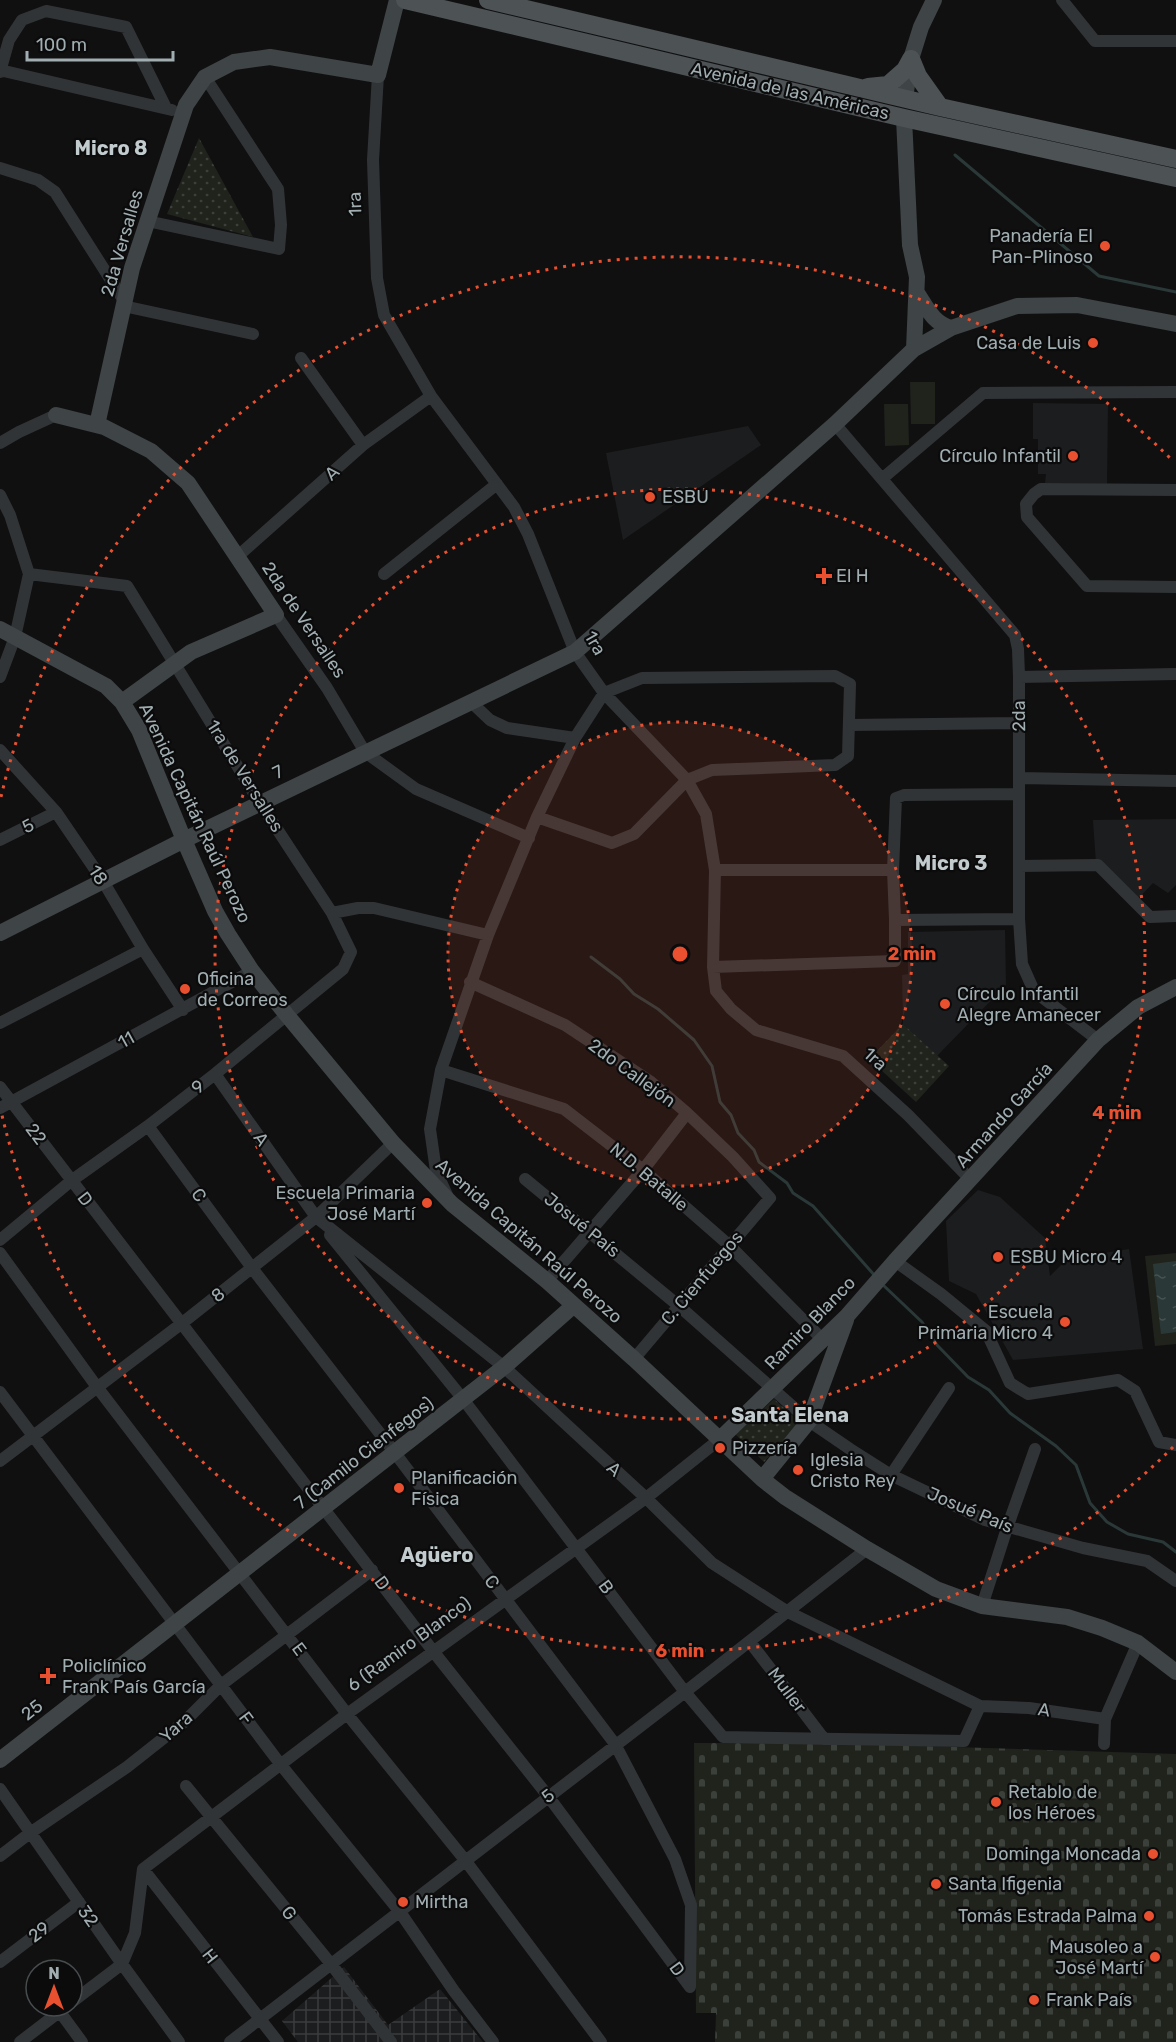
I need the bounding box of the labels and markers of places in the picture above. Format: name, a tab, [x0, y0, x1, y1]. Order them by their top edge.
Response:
place label: Panadería El Pan-Plinoso	[989, 225, 1093, 268]
marker: Panadería El Pan-Plinoso	[1098, 239, 1112, 253]
place label: Casa de Luis	[976, 332, 1081, 354]
marker: Casa de Luis	[1086, 336, 1100, 350]
place label: Círculo Infantil	[939, 445, 1061, 467]
marker: Círculo Infantil	[1066, 449, 1080, 463]
place label: ESBU	[662, 486, 709, 508]
marker: ESBU	[643, 490, 657, 504]
place label: El H	[836, 565, 869, 587]
marker: El H	[817, 569, 831, 583]
centre of rings	[670, 944, 690, 964]
place label: Oficina de Correos	[197, 968, 288, 1011]
marker: Oficina de Correos	[178, 982, 192, 996]
place label: Círculo Infantil Alegre Amanecer	[957, 983, 1101, 1026]
marker: Círculo Infantil Alegre Amanecer	[938, 997, 952, 1011]
place label: Escuela Primaria José Martí	[276, 1182, 417, 1225]
marker: Escuela Primaria José Martí	[420, 1196, 434, 1210]
place label: ESBU Micro 4	[1010, 1246, 1122, 1268]
marker: ESBU Micro 4	[991, 1250, 1005, 1264]
place label: Escuela Primaria Micro 4	[918, 1301, 1053, 1344]
marker: Escuela Primaria Micro 4	[1058, 1315, 1072, 1329]
place label: Pizzería	[732, 1437, 797, 1459]
marker: Pizzería	[713, 1441, 727, 1455]
place label: Iglesia Cristo Rey	[810, 1449, 896, 1492]
marker: Iglesia Cristo Rey	[791, 1463, 805, 1477]
place label: Planificación Física	[411, 1467, 517, 1510]
marker: Planificación Física	[392, 1481, 406, 1495]
place label: Policlínico Frank País García	[62, 1655, 206, 1698]
marker: Policlínico Frank País García	[39, 1667, 57, 1685]
place label: Retablo de los Héroes	[1008, 1781, 1097, 1824]
marker: Retablo de los Héroes	[989, 1795, 1003, 1809]
place label: Dominga Moncada	[986, 1843, 1141, 1865]
marker: Dominga Moncada	[1146, 1847, 1160, 1861]
place label: Santa Ifigenia	[948, 1873, 1062, 1895]
marker: Santa Ifigenia	[929, 1877, 943, 1891]
place label: Mirtha	[415, 1891, 468, 1913]
marker: Mirtha	[396, 1895, 410, 1909]
place label: Tomás Estrada Palma	[958, 1905, 1137, 1927]
marker: Tomás Estrada Palma	[1142, 1909, 1156, 1923]
place label: Mausoleo a José Martí	[1049, 1936, 1145, 1979]
marker: Mausoleo a José Martí	[1148, 1950, 1162, 1964]
place label: Frank País	[1046, 1989, 1132, 2011]
marker: Frank País	[1027, 1993, 1041, 2007]

